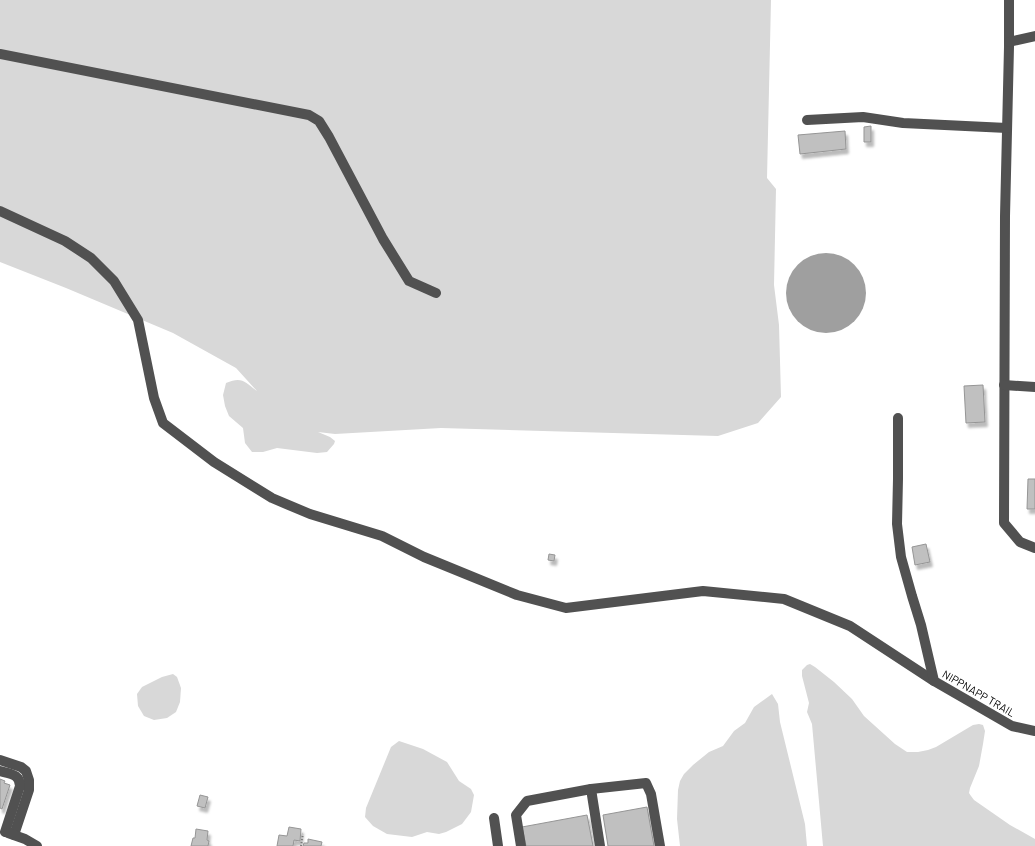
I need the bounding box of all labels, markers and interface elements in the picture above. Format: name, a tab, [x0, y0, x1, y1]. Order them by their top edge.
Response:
street label: NIPPNAPP TRAIL	[940, 667, 1018, 719]

